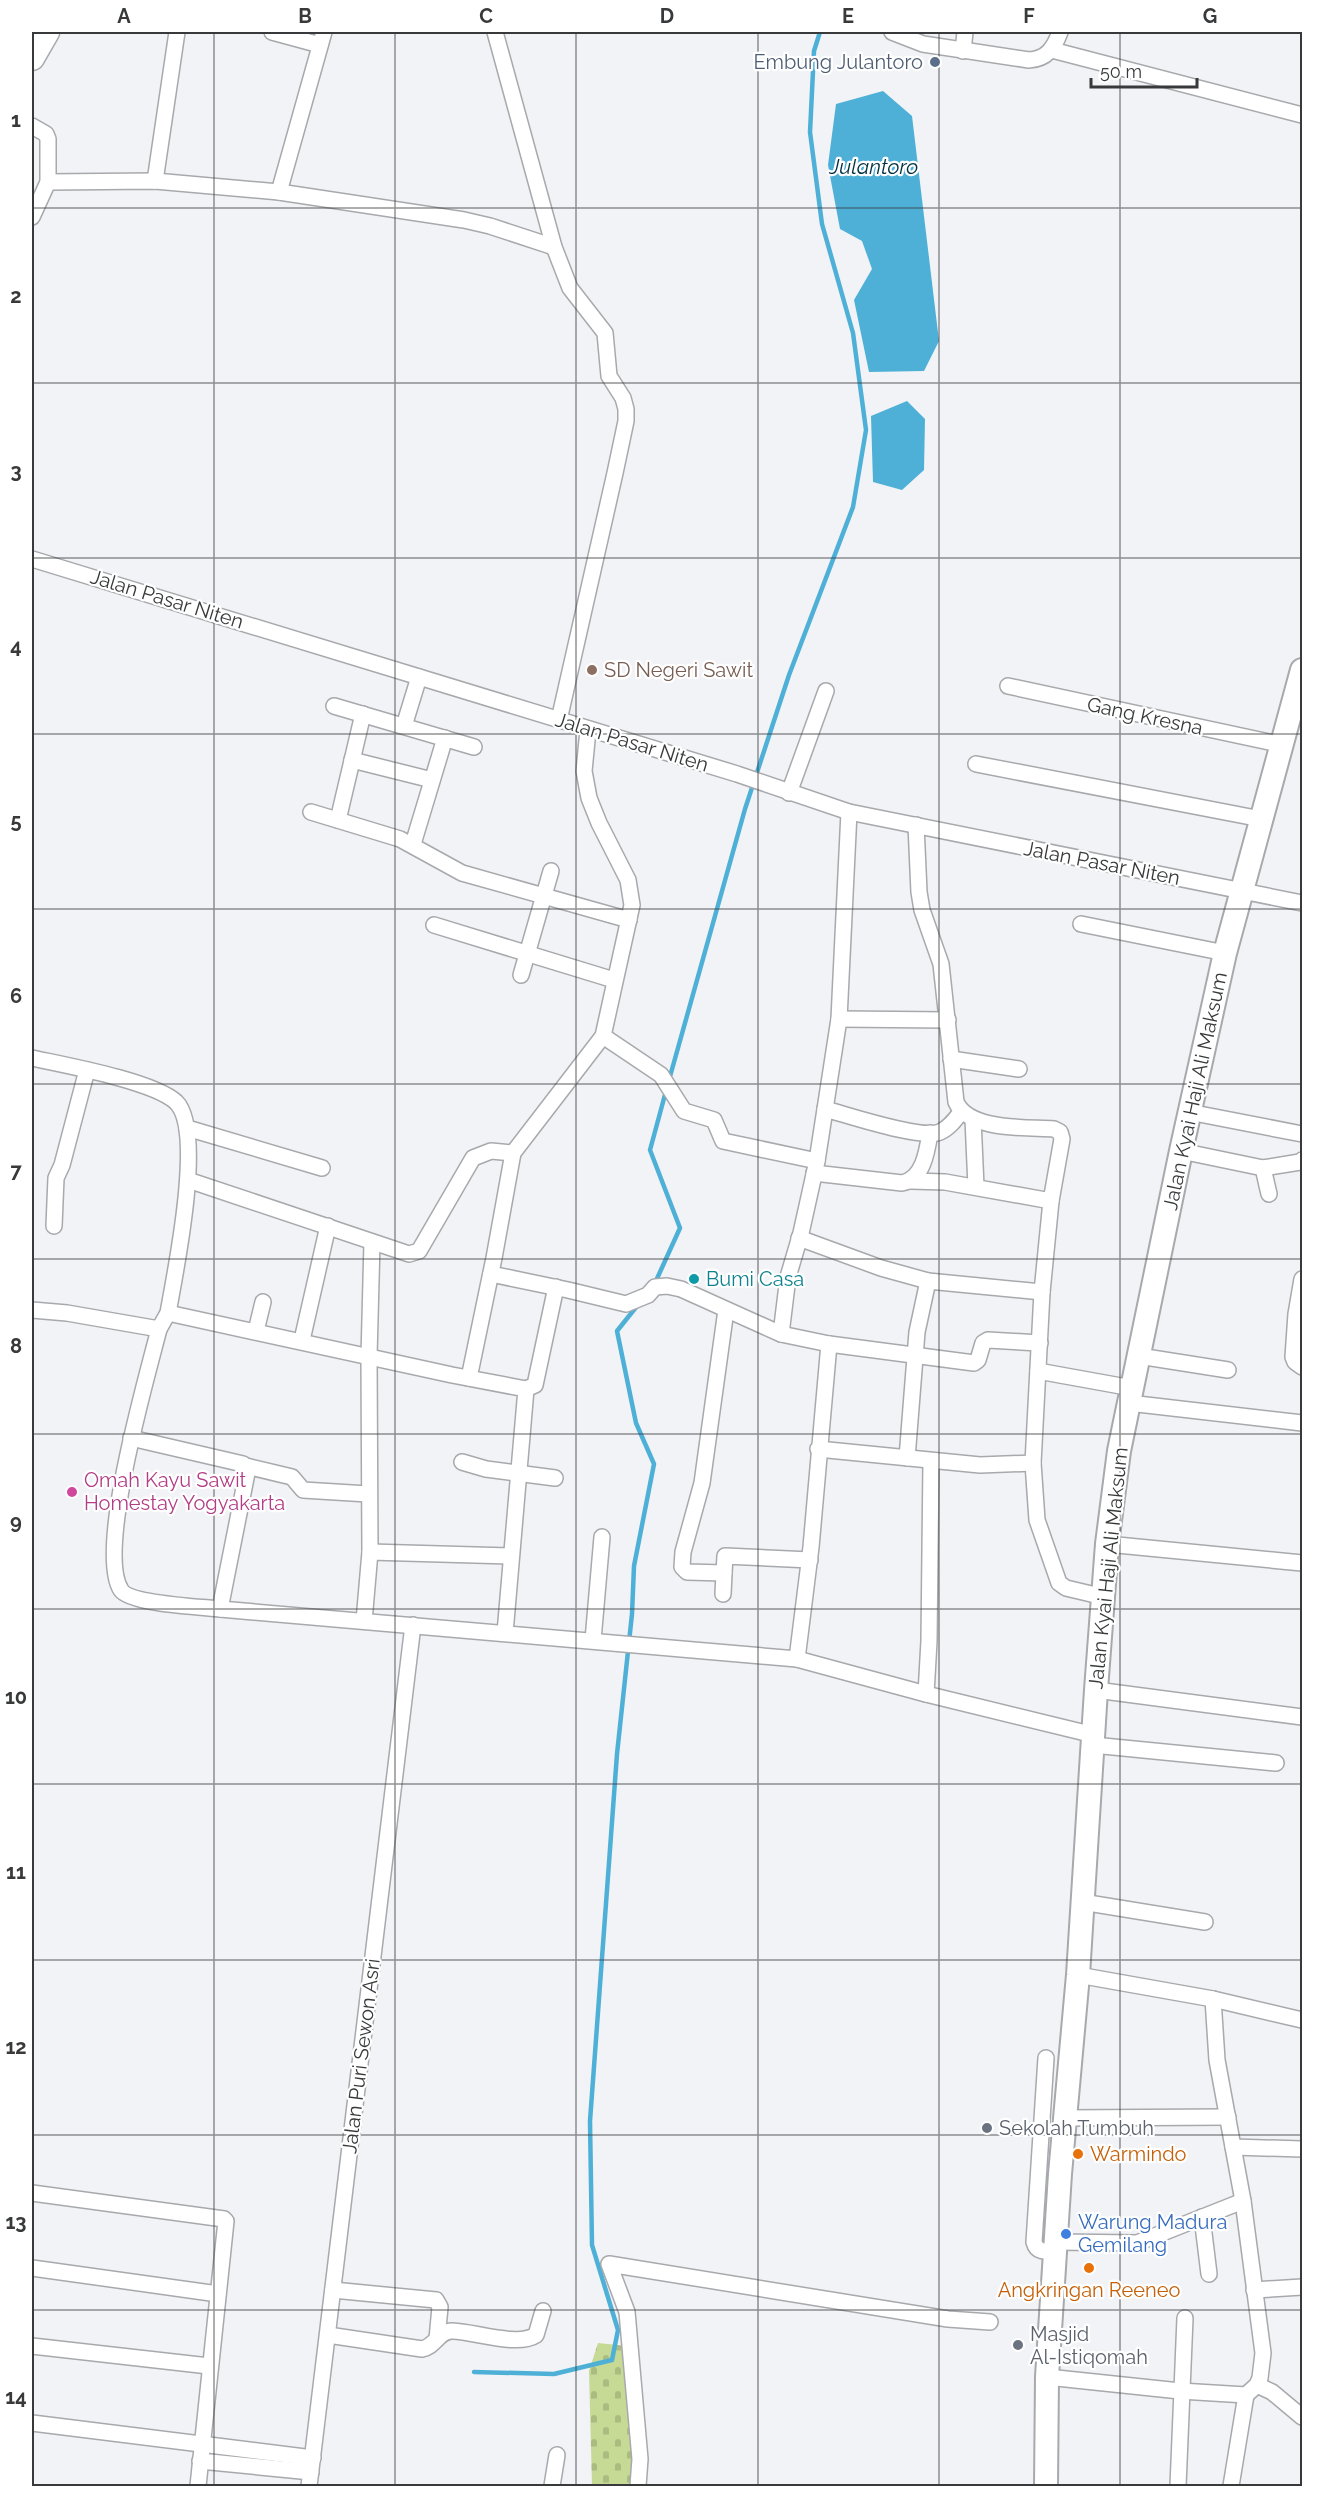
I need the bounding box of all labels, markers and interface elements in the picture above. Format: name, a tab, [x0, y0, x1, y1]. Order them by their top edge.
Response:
text: A	[117, 4, 131, 28]
text: B	[298, 4, 312, 28]
text: C	[479, 4, 493, 28]
text: D	[660, 4, 674, 28]
text: E	[842, 4, 854, 28]
text: F	[1023, 4, 1035, 28]
text: G	[1203, 4, 1217, 28]
place label: Embung Julantoro	[753, 50, 923, 74]
scale bar	[1091, 51, 1198, 89]
marker: Embung Julantoro	[928, 55, 942, 69]
text: 50 m	[1100, 61, 1142, 82]
text: 1	[11, 108, 21, 132]
water label: Julantoro	[829, 154, 918, 179]
text: 2	[10, 284, 22, 308]
text: 3	[10, 459, 22, 483]
street label: Jalan Pasar Niten	[88, 564, 246, 634]
text: 4	[10, 634, 22, 658]
place label: SD Negeri Sawit	[604, 658, 753, 682]
marker: SD Negeri Sawit	[585, 663, 599, 677]
street label: Gang Kresna	[1085, 692, 1205, 740]
street label: Jalan Pasar Niten	[553, 707, 711, 777]
text: 5	[10, 809, 22, 833]
street label: Jalan Pasar Niten	[1022, 836, 1182, 890]
street label: Jalan Kyai Haji Ali Maksum	[1158, 970, 1232, 1212]
text: 6	[10, 984, 22, 1008]
text: 7	[10, 1159, 22, 1183]
place label: Bumi Casa	[706, 1267, 804, 1291]
marker: Bumi Casa	[687, 1272, 701, 1286]
text: 8	[10, 1334, 22, 1358]
street label: Jalan Kyai Haji Ali Maksum	[1083, 1446, 1133, 1690]
place label: Omah Kayu Sawit Homestay Yogyakarta	[84, 1468, 285, 1515]
marker: Omah Kayu Sawit Homestay Yogyakarta	[65, 1485, 79, 1499]
text: 9	[10, 1510, 22, 1534]
text: 10	[5, 1685, 27, 1709]
text: 11	[6, 1860, 26, 1884]
street label: Jalan Puri Sewon Asri	[337, 1957, 385, 2155]
text: 12	[5, 2035, 27, 2059]
place label: Sekolah Tumbuh	[999, 2116, 1154, 2140]
marker: Sekolah Tumbuh	[980, 2121, 994, 2135]
place label: Warmindo	[1090, 2142, 1187, 2166]
marker: Warmindo	[1071, 2147, 1085, 2161]
text: 13	[5, 2210, 27, 2234]
place label: Warung Madura Gemilang	[1078, 2210, 1227, 2257]
marker: Warung Madura Gemilang	[1059, 2227, 1073, 2241]
marker: Angkringan Reeneo	[1082, 2261, 1096, 2275]
place label: Angkringan Reeneo	[998, 2278, 1180, 2302]
place label: Masjid Al-Istiqomah	[1030, 2322, 1148, 2369]
marker: Masjid Al-Istiqomah	[1011, 2338, 1025, 2352]
text: 14	[5, 2385, 27, 2409]

